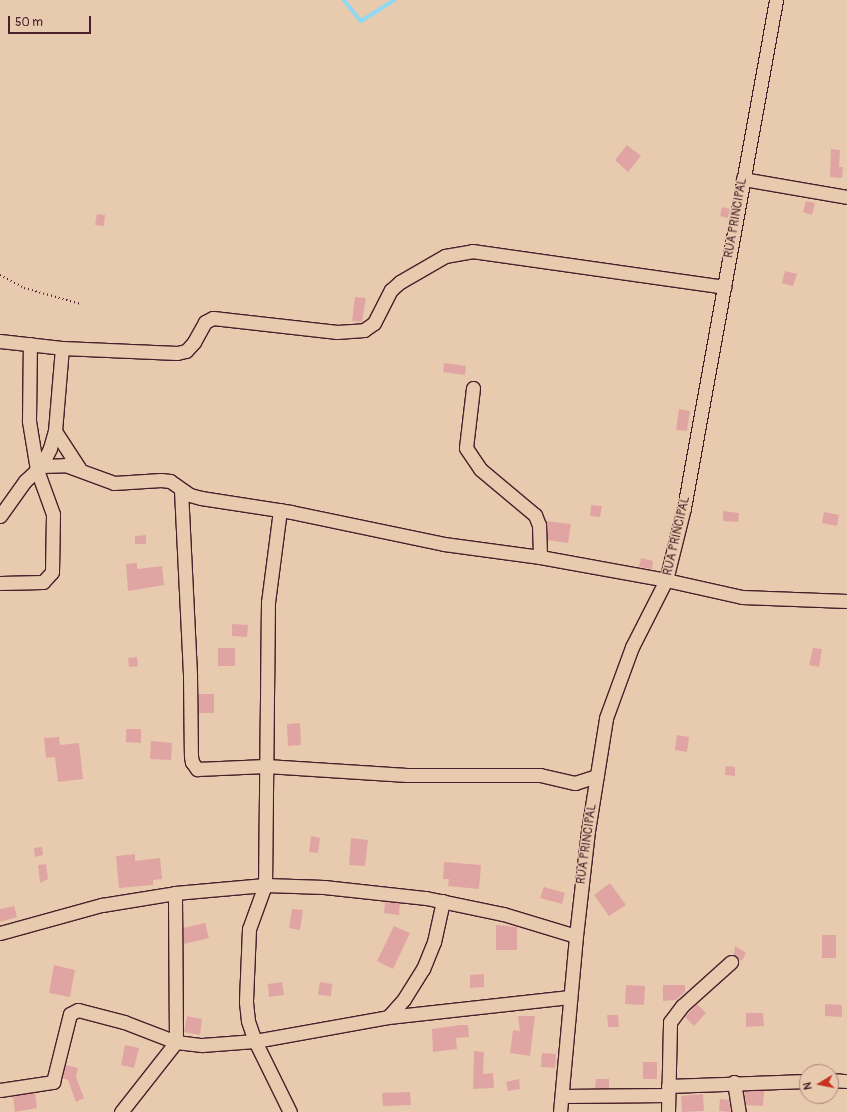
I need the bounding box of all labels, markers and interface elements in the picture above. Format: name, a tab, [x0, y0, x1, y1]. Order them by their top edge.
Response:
scale bar	[10, 8, 93, 34]
text: 50 m	[15, 15, 43, 30]
street label: RUA PRINCIPAL	[722, 177, 750, 259]
street label: RUA PRINCIPAL	[661, 495, 693, 577]
street label: RUA PRINCIPAL	[574, 803, 600, 885]
north arrow	[799, 1064, 839, 1104]
text: N	[801, 1081, 815, 1091]

